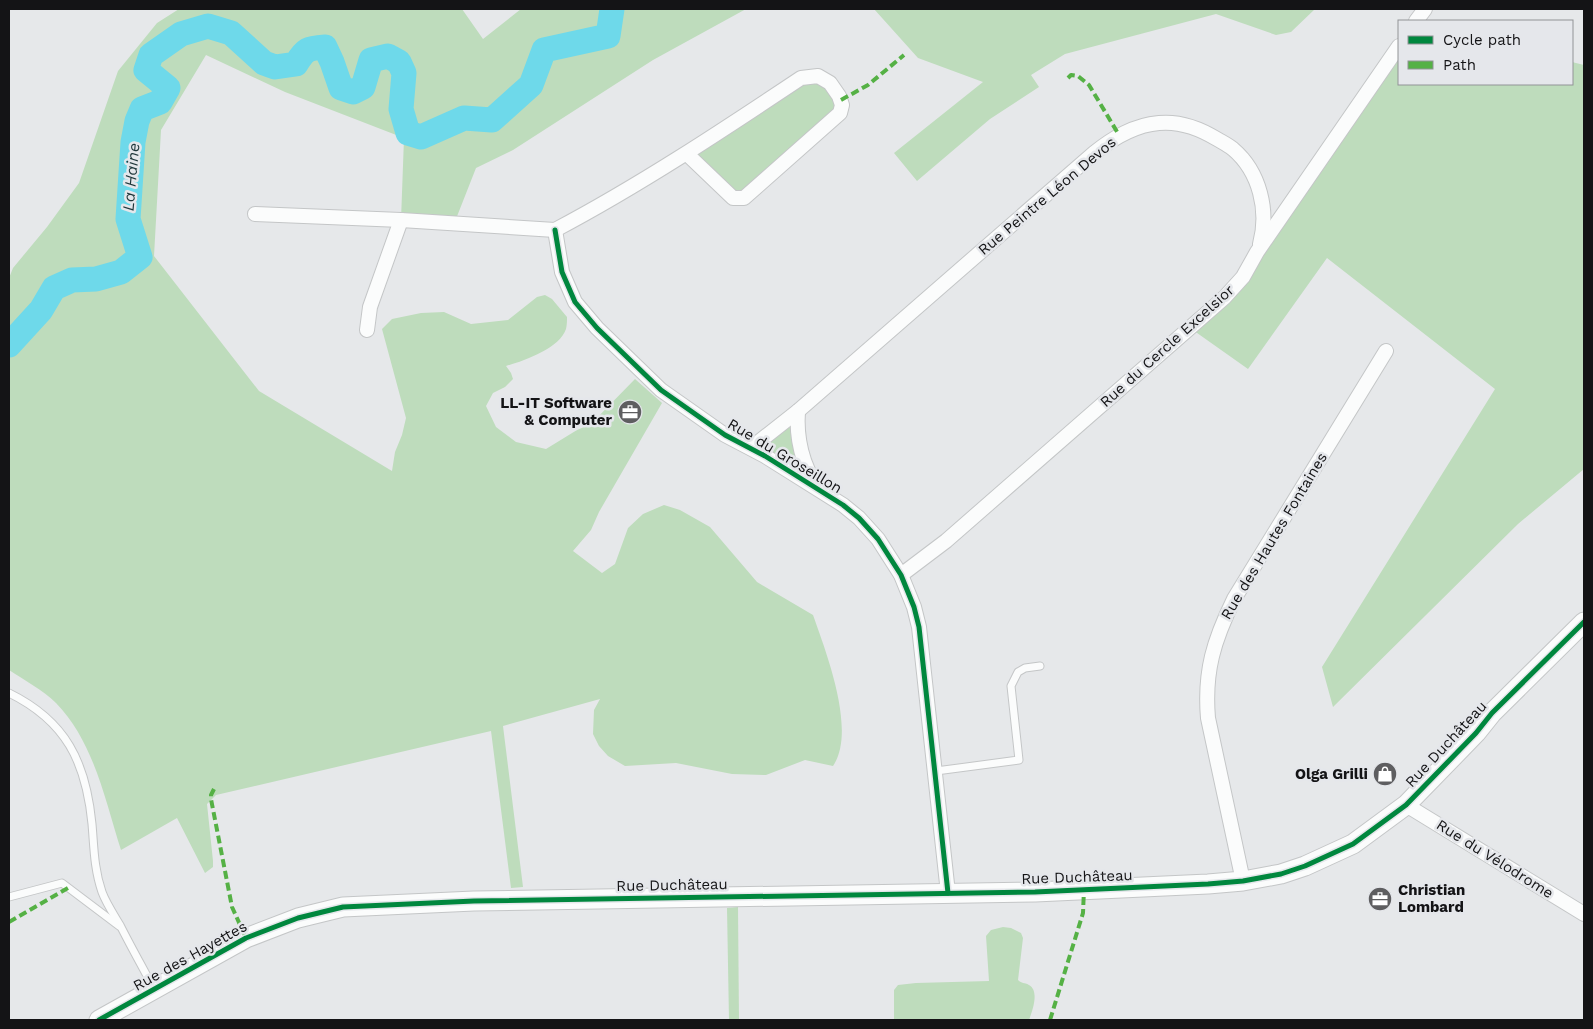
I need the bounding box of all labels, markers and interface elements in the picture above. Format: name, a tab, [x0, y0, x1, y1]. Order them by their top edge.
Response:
legend	[1398, 20, 1573, 85]
text: Cycle path	[1443, 31, 1521, 49]
text: Path	[1443, 56, 1476, 74]
street label: Rue Peintre Léon Devos	[974, 133, 1120, 259]
water label: La Haine	[119, 142, 143, 212]
street label: Rue du Cercle Excelsior	[1096, 281, 1238, 411]
place label: LL-IT Software & Computer	[500, 394, 613, 429]
office icon: LL-IT Software & Computer	[617, 399, 643, 425]
street label: Rue du Groseillon	[724, 415, 846, 497]
street label: Rue des Hautes Fontaines	[1217, 449, 1331, 623]
street label: Rue Duchâteau	[1401, 697, 1491, 791]
shop icon: Olga Grilli	[1372, 761, 1398, 787]
place label: Olga Grilli	[1295, 765, 1368, 783]
street label: Rue du Vélodrome	[1433, 816, 1557, 902]
street label: Rue Duchâteau	[1021, 866, 1133, 888]
street label: Rue Duchâteau	[616, 875, 728, 895]
place label: Christian Lombard	[1398, 881, 1465, 916]
office icon: Christian Lombard	[1367, 886, 1393, 912]
street label: Rue des Hayettes	[130, 917, 250, 995]

